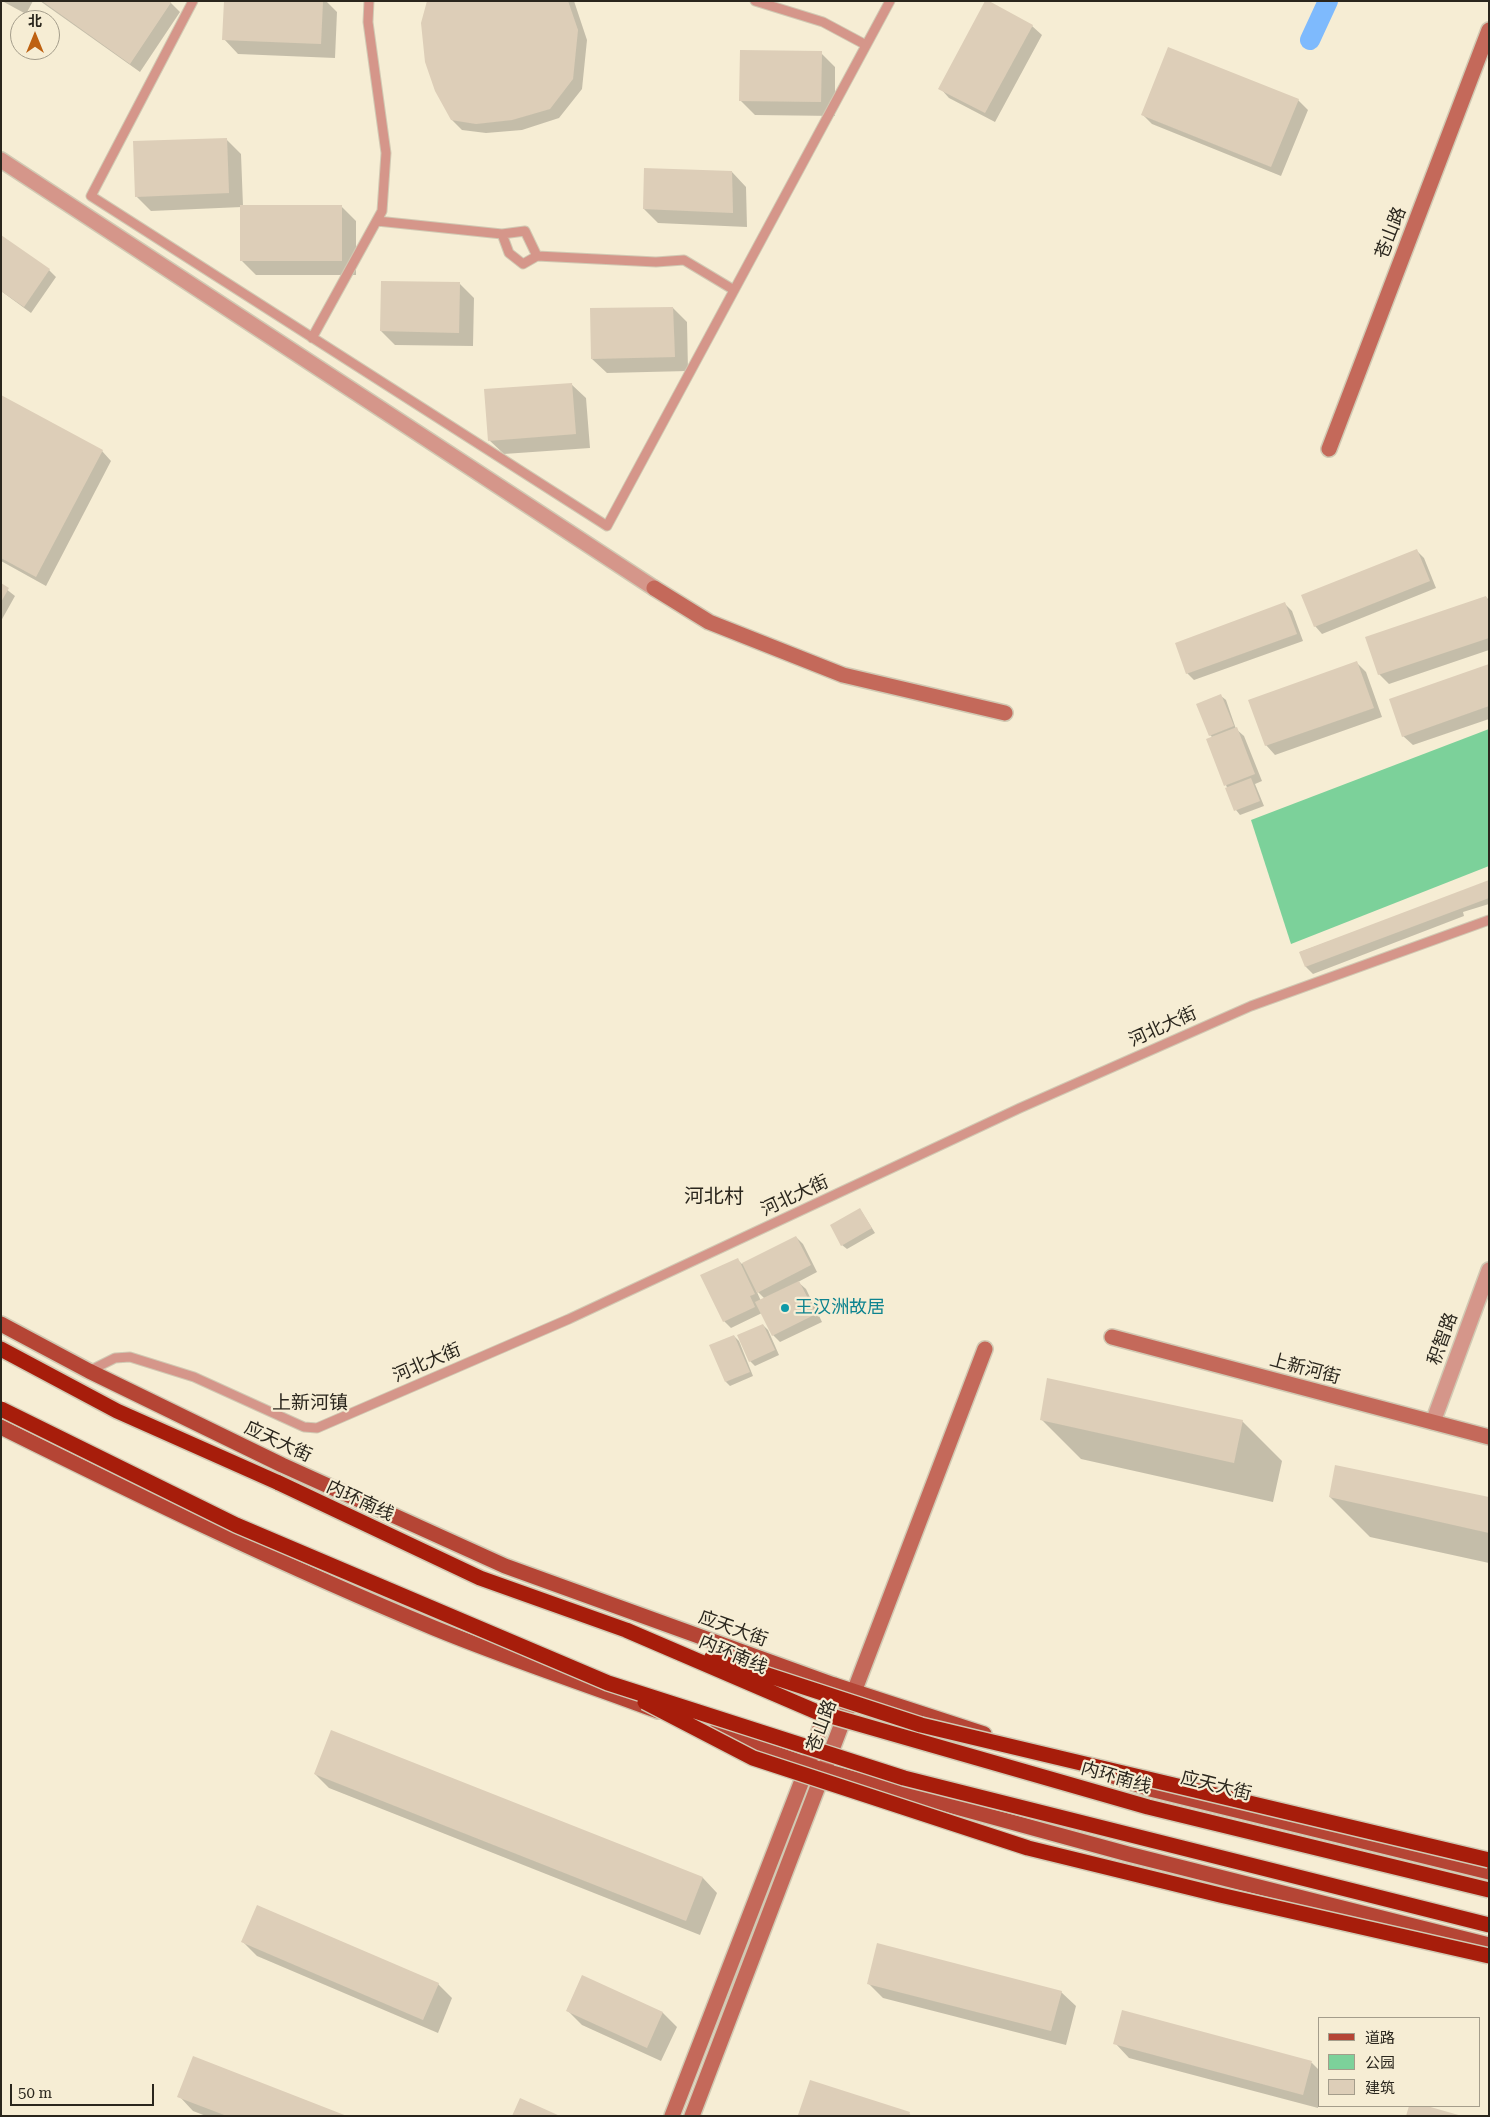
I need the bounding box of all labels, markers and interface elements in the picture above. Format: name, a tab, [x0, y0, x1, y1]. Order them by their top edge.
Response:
north arrow	[10, 10, 60, 60]
text: 北	[28, 13, 42, 29]
street label: 苍山路	[1371, 204, 1411, 262]
street label: 河北大街	[1126, 1002, 1200, 1052]
street label: 河北大街	[758, 1171, 832, 1221]
district label: 河北村	[684, 1185, 744, 1209]
place label: 王汉洲故居	[795, 1297, 885, 1319]
marker: 王汉洲故居	[779, 1302, 791, 1314]
street label: 积智路	[1424, 1310, 1462, 1368]
street label: 河北大街	[390, 1339, 464, 1387]
street label: 上新河街	[1267, 1349, 1343, 1389]
district label: 上新河镇	[272, 1392, 348, 1414]
street label: 应天大街	[241, 1417, 315, 1467]
street label: 内环南线	[323, 1476, 397, 1526]
street label: 应天大街	[695, 1607, 771, 1651]
street label: 内环南线	[696, 1631, 770, 1679]
street label: 苍山路	[803, 1697, 841, 1755]
street label: 内环南线	[1078, 1758, 1154, 1798]
street label: 应天大街	[1178, 1767, 1254, 1805]
legend	[1318, 2017, 1480, 2107]
text: 道路	[1365, 2029, 1395, 2047]
text: 公园	[1365, 2054, 1395, 2072]
scale bar	[12, 2074, 156, 2106]
text: 建筑	[1365, 2079, 1395, 2097]
text: 50 m	[18, 2084, 52, 2102]

